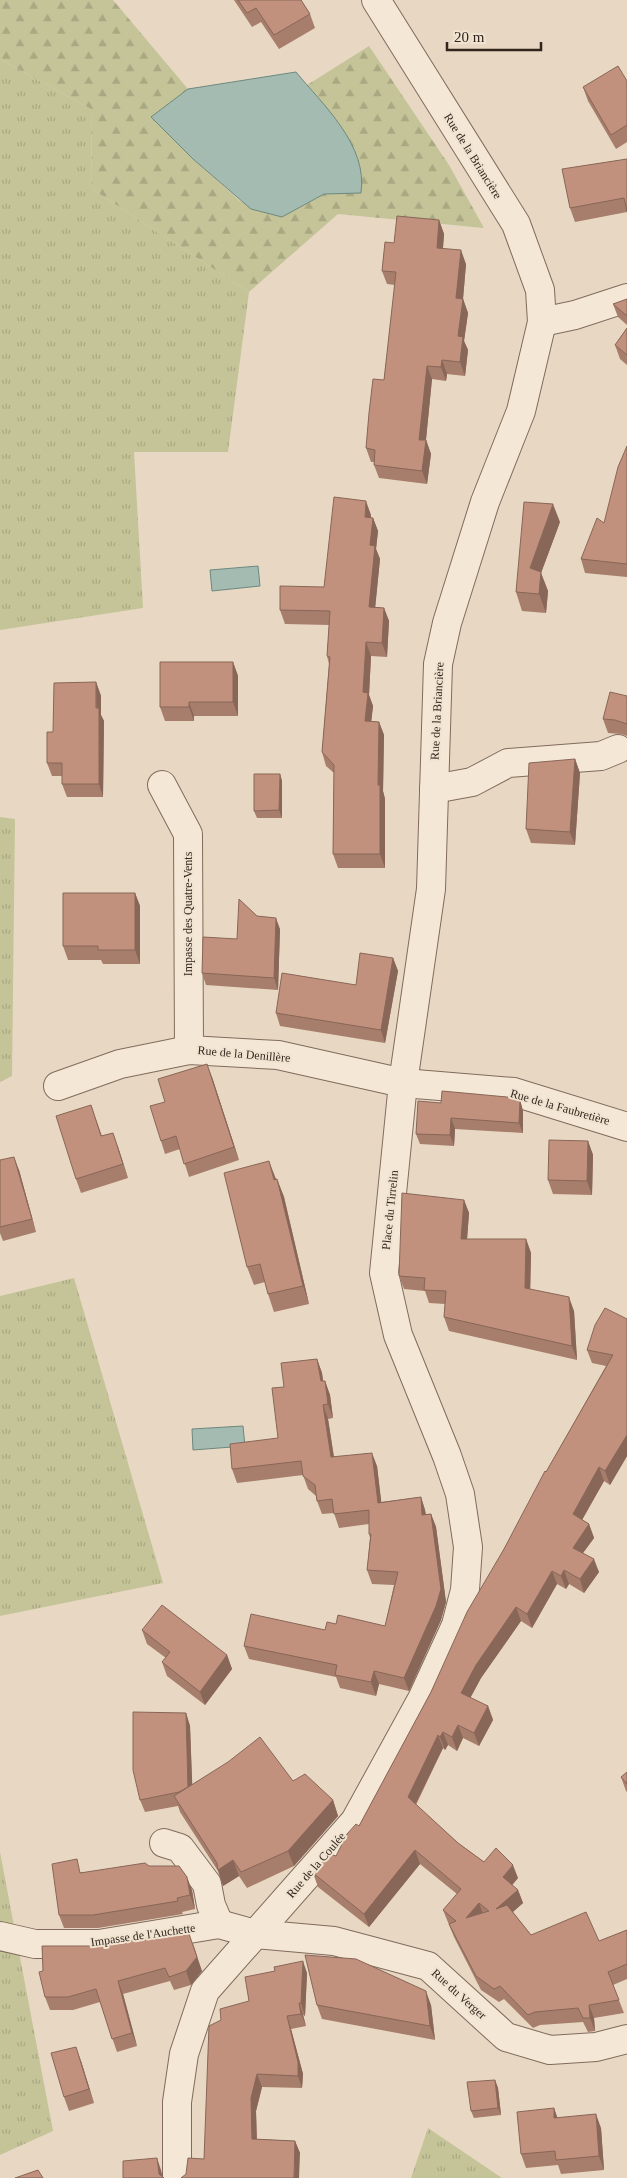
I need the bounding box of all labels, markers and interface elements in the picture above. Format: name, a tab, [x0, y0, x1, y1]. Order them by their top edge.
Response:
scale bar	[447, 20, 541, 52]
text: 20 m	[454, 29, 485, 45]
street label: Rue de la Briancière	[441, 111, 505, 201]
street label: Rue de la Briancière	[427, 662, 447, 760]
street label: Impasse des Quatre-Vents	[181, 851, 195, 976]
street label: Rue de la Denillère	[197, 1043, 291, 1065]
street label: Rue de la Faubretière	[509, 1086, 611, 1128]
street label: Place du Tirrelin	[379, 1169, 401, 1251]
street label: Rue de la Coulée	[284, 1829, 348, 1901]
street label: Impasse de l'Auchette	[90, 1921, 196, 1949]
street label: Rue du Verger	[429, 1966, 489, 2022]

